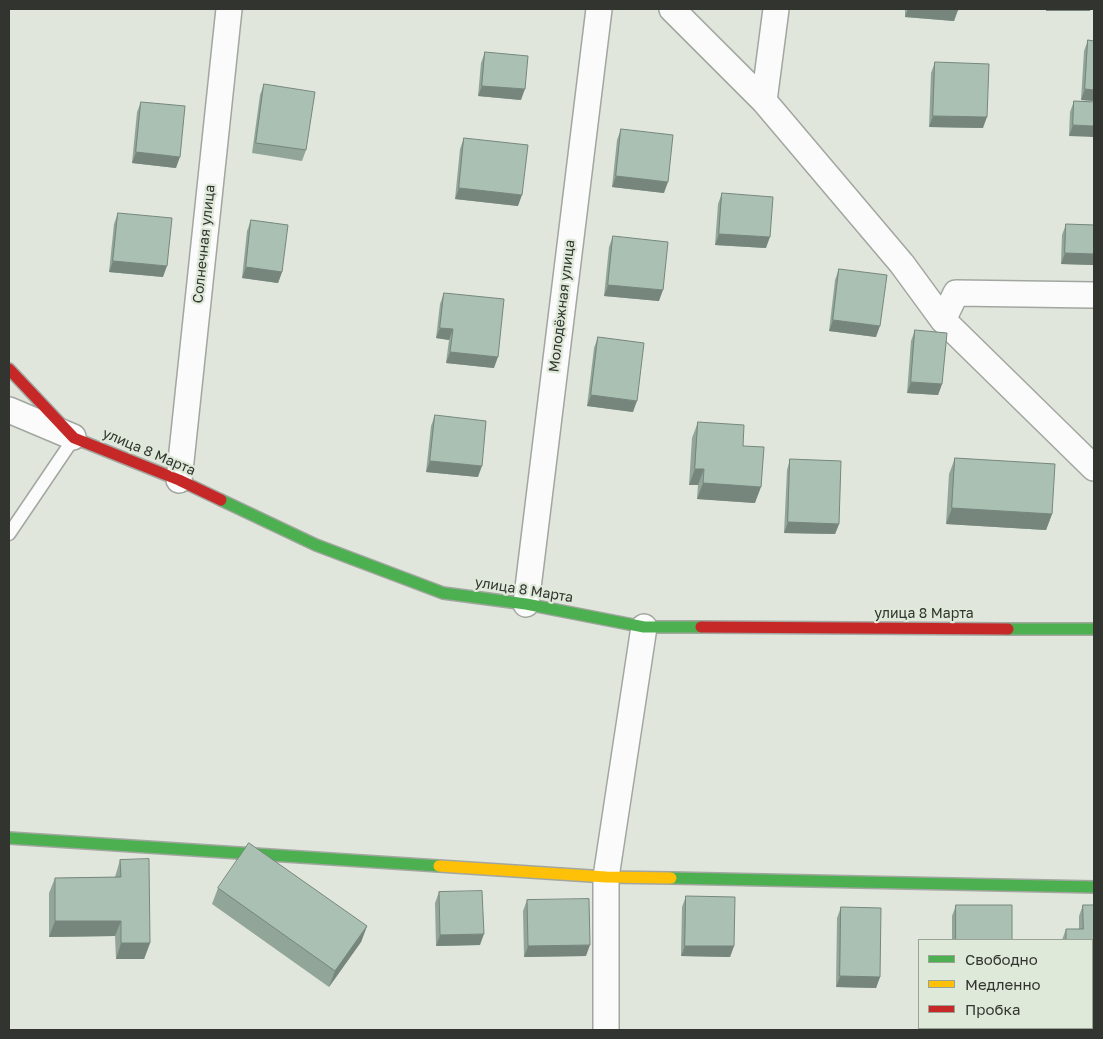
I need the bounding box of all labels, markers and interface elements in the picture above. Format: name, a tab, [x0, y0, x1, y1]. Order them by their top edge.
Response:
street label: Солнечная улица	[189, 184, 219, 304]
street label: Молодёжная улица	[546, 239, 578, 373]
street label: улица 8 Марта	[100, 425, 198, 479]
street label: улица 8 Марта	[474, 574, 574, 606]
street label: улица 8 Марта	[874, 606, 974, 622]
legend	[918, 939, 1093, 1029]
text: Свободно	[965, 950, 1038, 968]
text: Медленно	[965, 975, 1041, 993]
text: Пробка	[965, 1000, 1020, 1018]

